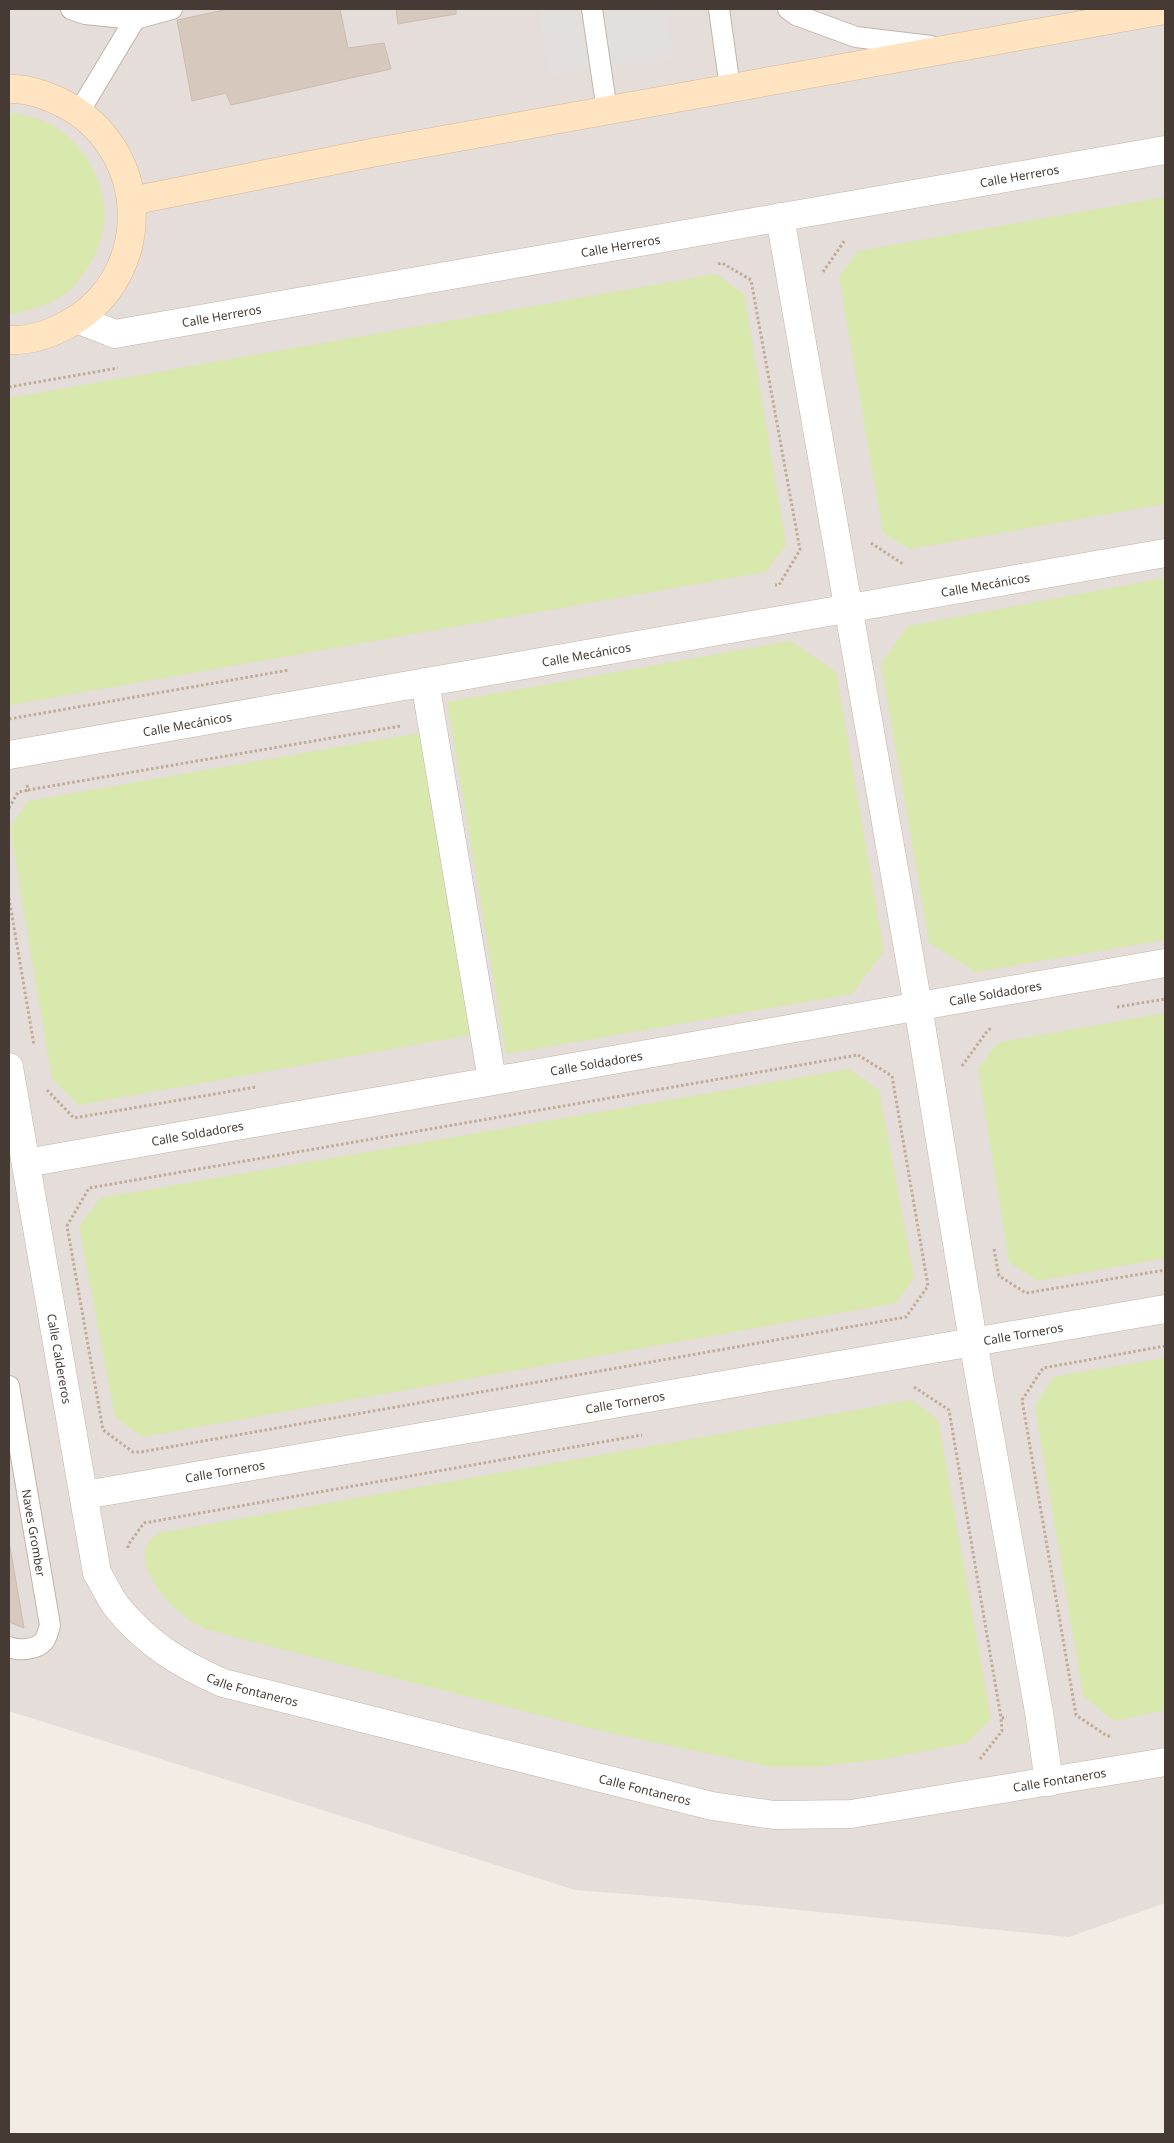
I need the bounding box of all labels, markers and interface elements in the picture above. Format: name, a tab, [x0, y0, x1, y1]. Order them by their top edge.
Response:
street label: Calle Herreros	[978, 160, 1061, 191]
street label: Calle Herreros	[579, 230, 662, 261]
street label: Calle Herreros	[180, 300, 263, 331]
street label: Calle Mecánicos	[939, 568, 1031, 601]
street label: Calle Mecánicos	[540, 638, 632, 670]
street label: Calle Mecánicos	[142, 708, 233, 740]
street label: Calle Soldadores	[948, 976, 1043, 1009]
street label: Calle Soldadores	[549, 1046, 644, 1079]
street label: Calle Soldadores	[150, 1116, 245, 1149]
street label: Calle Caldereros	[44, 1312, 76, 1405]
street label: Calle Torneros	[982, 1318, 1065, 1349]
street label: Calle Torneros	[584, 1387, 666, 1417]
street label: Calle Torneros	[184, 1456, 266, 1486]
street label: Naves Gromber	[18, 1488, 50, 1578]
street label: Calle Fontaneros	[204, 1668, 300, 1710]
street label: Calle Fontaneros	[1011, 1763, 1108, 1796]
street label: Calle Fontaneros	[597, 1769, 693, 1809]

